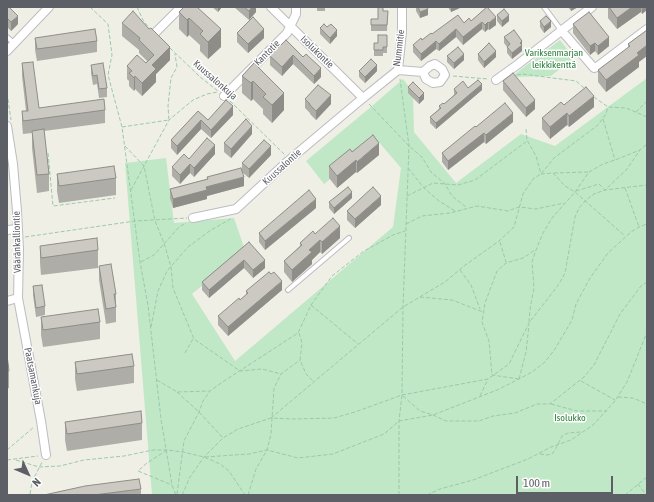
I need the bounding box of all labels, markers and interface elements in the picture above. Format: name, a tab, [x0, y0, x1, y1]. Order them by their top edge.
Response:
street label: Nummitie	[391, 29, 407, 67]
street label: Isolukontie	[298, 33, 336, 71]
street label: Kantotie	[252, 38, 282, 68]
park label: Variksenmarjan leikkikenttä	[525, 47, 583, 70]
street label: Kuussalonkuja	[191, 58, 239, 102]
street label: Kuussalontie	[260, 146, 304, 188]
street label: Vääränkalliontie	[10, 211, 24, 273]
street label: Paatsamankuja	[22, 346, 44, 406]
park label: Isolukko	[554, 412, 586, 424]
north arrow	[8, 454, 48, 494]
scale bar	[518, 468, 615, 494]
text: N	[30, 476, 43, 489]
text: 100 m	[523, 476, 550, 490]

